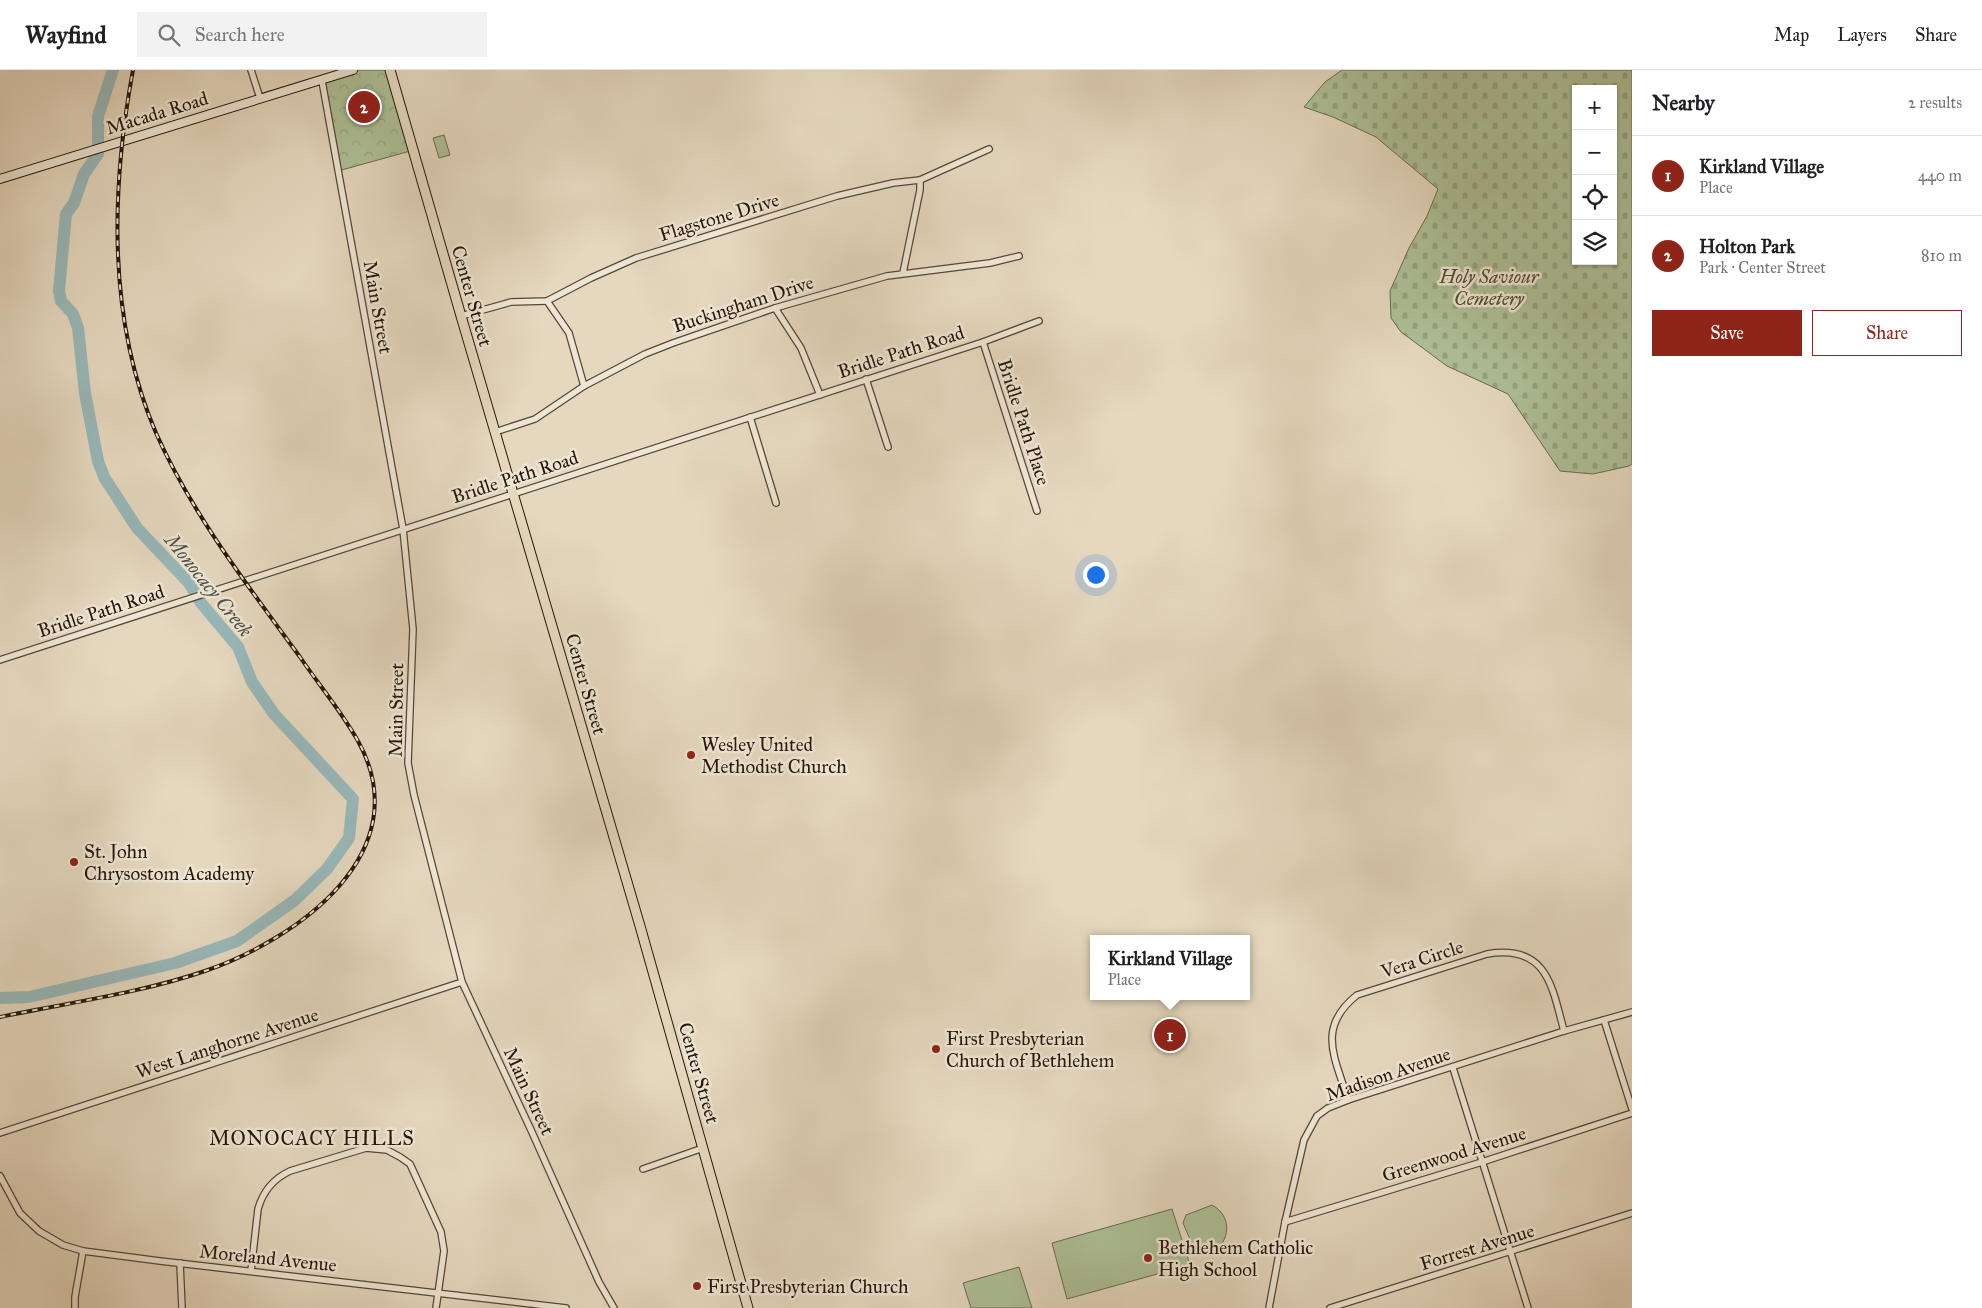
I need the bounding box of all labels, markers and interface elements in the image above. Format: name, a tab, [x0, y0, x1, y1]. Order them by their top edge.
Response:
search box	[137, 12, 487, 57]
text: Wayfind	[25, 20, 107, 50]
icon: search	[155, 21, 183, 49]
text: Search here	[195, 23, 285, 46]
text: Map	[1774, 24, 1809, 46]
text: Layers	[1837, 24, 1887, 46]
text: Share	[1915, 24, 1957, 46]
map controls	[1572, 85, 1617, 265]
button: +	[1572, 85, 1617, 130]
street label: Macada Road	[103, 86, 211, 139]
pin: 2	[348, 88, 380, 126]
text: Nearby	[1652, 90, 1715, 116]
text: 2 results	[1908, 93, 1962, 112]
button: −	[1572, 130, 1617, 175]
text: Kirkland Village	[1699, 155, 1824, 178]
text: 1	[1665, 166, 1671, 185]
text: 440 m	[1918, 166, 1962, 185]
button: locate	[1572, 175, 1617, 220]
text: Place	[1699, 178, 1733, 197]
street label: Flagstone Drive	[656, 188, 782, 247]
button: layers	[1572, 220, 1617, 265]
text: Holton Park	[1699, 235, 1795, 258]
street label: Center Street	[447, 243, 497, 349]
text: 2	[1664, 246, 1672, 265]
text: 810 m	[1921, 246, 1962, 265]
text: Park · Center Street	[1699, 258, 1826, 277]
street label: Main Street	[358, 259, 398, 356]
park label: Holy Saviour Cemetery	[1438, 265, 1540, 310]
street label: Buckingham Drive	[670, 270, 817, 339]
button: Save	[1652, 310, 1802, 356]
button: Share	[1812, 310, 1962, 356]
street label: Bridle Path Road	[835, 321, 968, 383]
street label: Bridle Path Place	[993, 356, 1055, 488]
street label: Bridle Path Road	[449, 446, 582, 508]
water label: Monocacy Creek	[159, 527, 258, 642]
your location	[1083, 562, 1109, 588]
street label: Bridle Path Road	[35, 580, 168, 642]
street label: Center Street	[561, 631, 611, 737]
street label: Main Street	[384, 662, 408, 757]
place label: Wesley United Methodist Church	[701, 733, 847, 778]
marker: Wesley United Methodist Church	[685, 749, 697, 761]
place label: St. John Chrysostom Academy	[84, 840, 255, 885]
marker: St. John Chrysostom Academy	[68, 856, 80, 868]
popup	[1090, 935, 1250, 1000]
street label: Vera Circle	[1377, 935, 1466, 983]
text: Kirkland Village	[1107, 947, 1233, 970]
text: Place	[1107, 970, 1141, 989]
street label: West Langhorne Avenue	[133, 1003, 322, 1084]
pin: 1	[1154, 1016, 1186, 1054]
street label: Center Street	[674, 1020, 724, 1126]
place label: First Presbyterian Church of Bethlehem	[946, 1027, 1115, 1072]
street label: Madison Avenue	[1323, 1042, 1453, 1106]
street label: Main Street	[499, 1043, 559, 1139]
marker: First Presbyterian Church of Bethlehem	[930, 1043, 942, 1055]
street label: Greenwood Avenue	[1379, 1121, 1529, 1187]
district label: MONOCACY HILLS	[209, 1126, 415, 1150]
street label: Forrest Avenue	[1417, 1219, 1537, 1275]
place label: Bethlehem Catholic High School	[1158, 1236, 1313, 1282]
street label: Moreland Avenue	[198, 1239, 338, 1277]
marker: Bethlehem Catholic High School	[1142, 1252, 1154, 1264]
place label: First Presbyterian Church	[707, 1275, 909, 1298]
marker: First Presbyterian Church	[691, 1280, 703, 1292]

